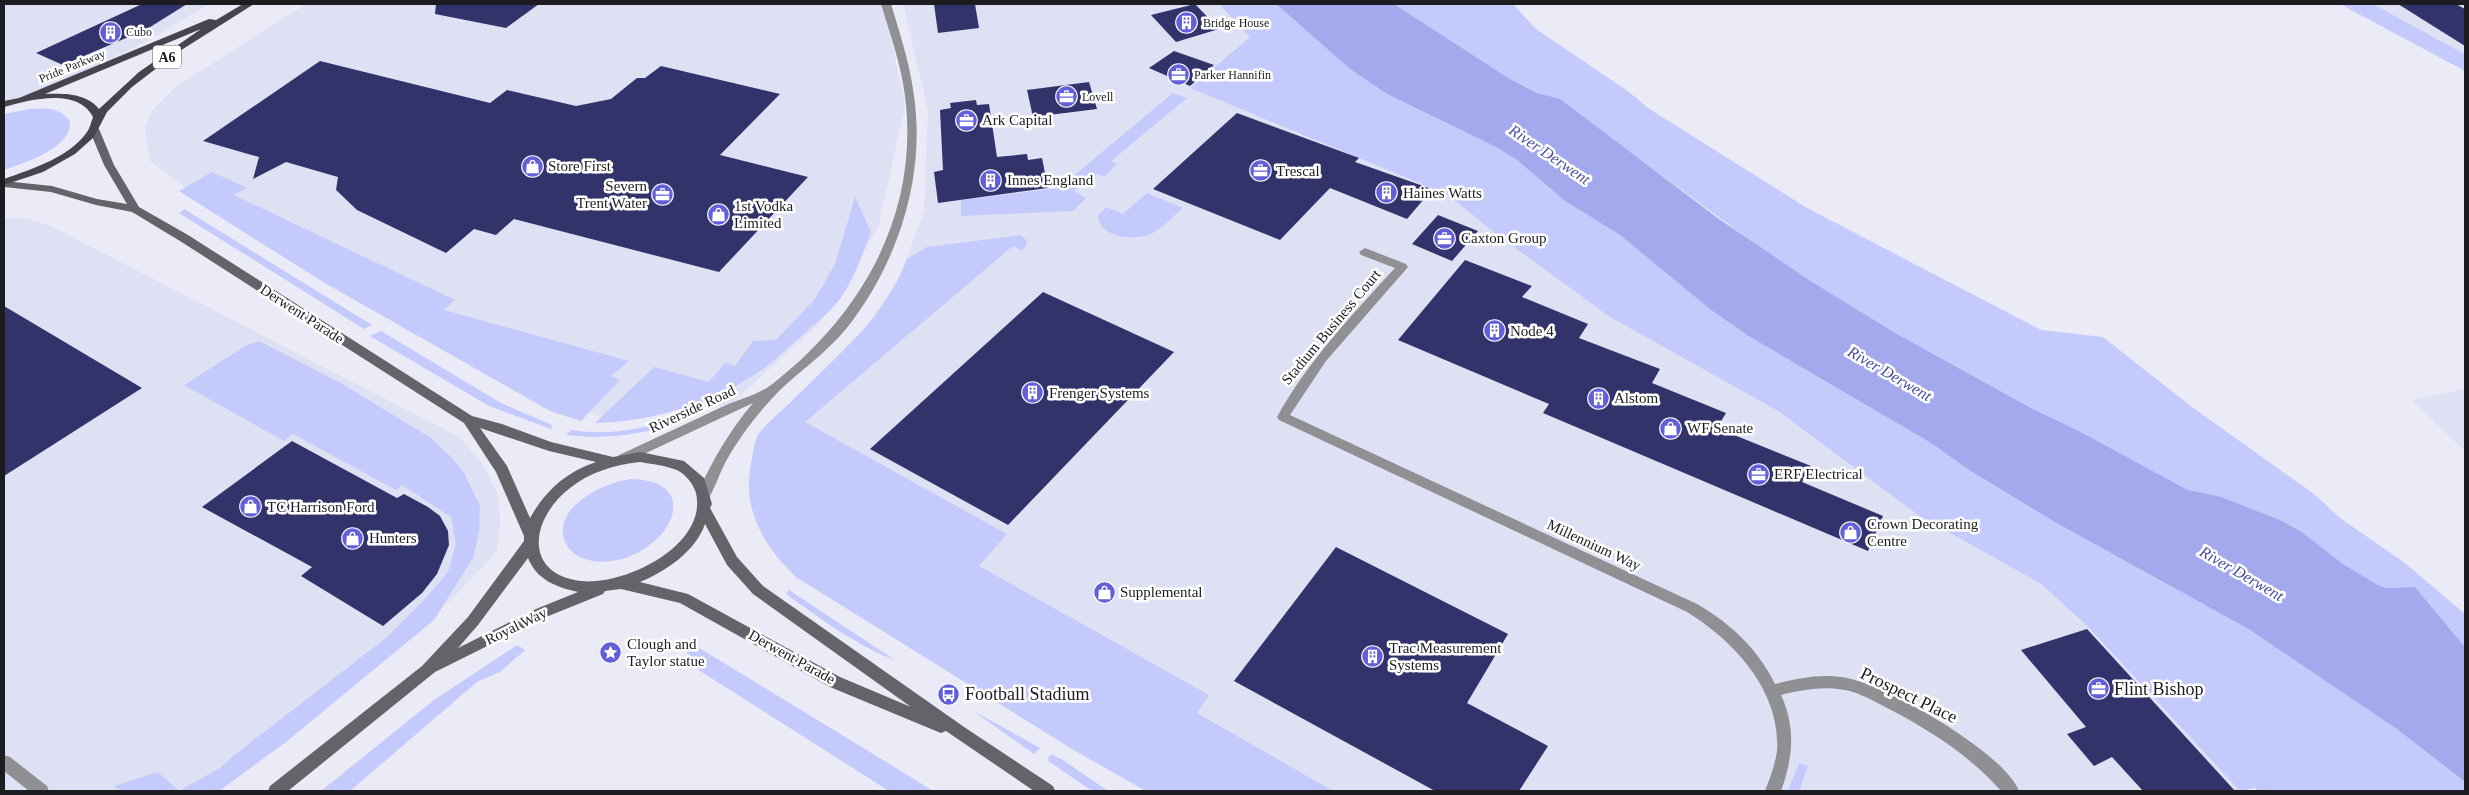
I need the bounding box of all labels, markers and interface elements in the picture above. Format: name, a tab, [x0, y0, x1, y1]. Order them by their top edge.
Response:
building icon: Bridge House	[1175, 11, 1199, 35]
place label: Bridge House	[1203, 16, 1269, 30]
building icon: Cubo	[98, 20, 122, 44]
place label: Cubo	[126, 25, 152, 39]
street label: Pride Parkway	[37, 46, 107, 86]
road number: A6	[153, 46, 181, 68]
office icon: Parker Hannifin	[1166, 63, 1190, 87]
place label: Parker Hannifin	[1194, 68, 1271, 82]
office icon: Lovell	[1054, 85, 1078, 109]
place label: Lovell	[1082, 90, 1114, 104]
office icon: Ark Capital	[954, 108, 978, 132]
place label: Ark Capital	[982, 112, 1052, 128]
water label: River Derwent	[1505, 121, 1594, 188]
shop icon: Store First	[520, 154, 544, 178]
place label: Store First	[548, 158, 612, 174]
office icon: Trescal	[1248, 159, 1272, 183]
place label: Trescal	[1276, 163, 1320, 179]
building icon: Innes England	[979, 168, 1003, 192]
place label: Innes England	[1007, 172, 1094, 188]
place label: Severn Trent Water	[576, 178, 647, 211]
building icon: Haines Watts	[1375, 181, 1399, 205]
office icon: Severn Trent Water	[651, 183, 675, 207]
place label: Haines Watts	[1403, 185, 1482, 201]
place label: 1st Vodka Limited	[734, 198, 793, 231]
shop icon: 1st Vodka Limited	[706, 203, 730, 227]
office icon: Caxton Group	[1433, 226, 1457, 250]
place label: Caxton Group	[1461, 230, 1546, 246]
street label: Stadium Business Court	[1278, 266, 1384, 388]
street label: Derwent Parade	[257, 281, 347, 347]
building icon: Node 4	[1482, 319, 1506, 343]
place label: Node 4	[1510, 323, 1554, 339]
water label: River Derwent	[1844, 342, 1935, 405]
building icon: Frenger Systems	[1021, 381, 1045, 405]
street label: Riverside Road	[647, 382, 738, 436]
place label: Frenger Systems	[1049, 385, 1150, 401]
building icon: Alstom	[1586, 386, 1610, 410]
place label: Alstom	[1614, 390, 1659, 406]
shop icon: WF Senate	[1659, 416, 1683, 440]
place label: WF Senate	[1687, 420, 1754, 436]
office icon: ERF Electrical	[1746, 462, 1770, 486]
place label: ERF Electrical	[1774, 466, 1863, 482]
shop icon: TC Harrison Ford	[239, 495, 263, 519]
place label: TC Harrison Ford	[267, 499, 375, 515]
street label: Millennium Way	[1545, 516, 1644, 574]
place label: Crown Decorating Centre	[1867, 516, 1979, 549]
shop icon: Crown Decorating Centre	[1839, 521, 1863, 545]
shop icon: Hunters	[341, 526, 365, 550]
place label: Hunters	[369, 530, 417, 546]
water label: River Derwent	[2196, 542, 2287, 605]
shop icon: Supplemental	[1092, 580, 1116, 604]
place label: Supplemental	[1120, 584, 1203, 600]
street label: Royal Way	[483, 604, 550, 648]
street label: Derwent Parade	[746, 627, 838, 687]
place label: Clough and Taylor statue	[627, 636, 705, 669]
place label: Trac Measurement Systems	[1389, 640, 1502, 673]
place icon: Clough and Taylor statue	[599, 641, 623, 665]
building icon: Trac Measurement Systems	[1361, 645, 1385, 669]
street label: Prospect Place	[1857, 663, 1961, 727]
office icon: Flint Bishop	[2086, 677, 2110, 701]
place label: Flint Bishop	[2114, 679, 2204, 699]
bus stop icon: Football Stadium	[937, 682, 961, 706]
place label: Football Stadium	[965, 684, 1090, 704]

